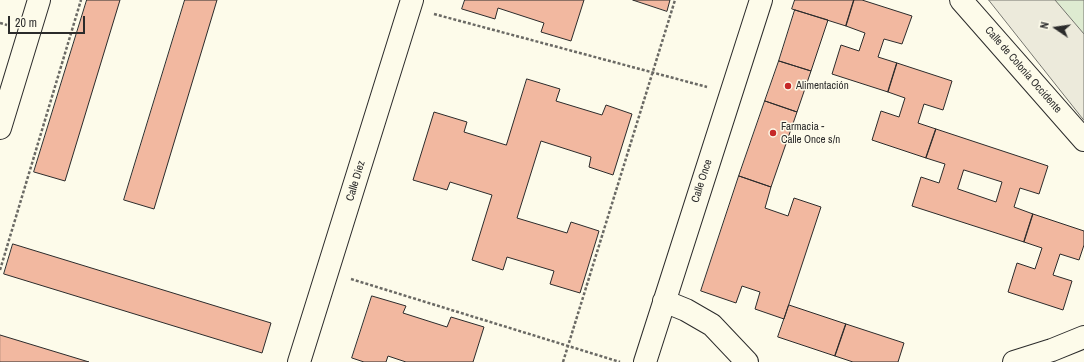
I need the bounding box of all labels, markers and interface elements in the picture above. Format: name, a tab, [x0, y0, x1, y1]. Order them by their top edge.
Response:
scale bar	[10, 8, 87, 34]
north arrow	[1036, 8, 1076, 48]
text: 20 m	[15, 15, 37, 31]
text: N	[1037, 21, 1052, 30]
street label: Calle de Colonia Occidente	[982, 24, 1064, 116]
place label: Alimentación	[796, 79, 849, 93]
marker: Alimentación	[783, 81, 793, 91]
place label: Farmacia - Calle Once s/n	[781, 120, 840, 146]
marker: Farmacia - Calle Once s/n	[768, 128, 778, 138]
street label: Calle Once	[689, 158, 715, 204]
street label: Calle Diez	[344, 159, 368, 203]

